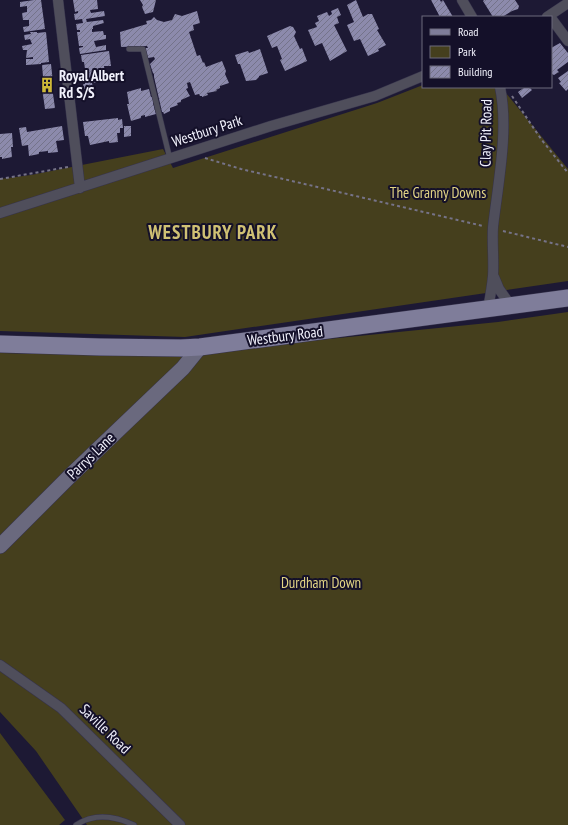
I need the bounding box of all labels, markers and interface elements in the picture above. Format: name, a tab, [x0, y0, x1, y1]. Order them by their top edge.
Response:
legend	[422, 16, 552, 88]
text: Road	[458, 24, 478, 39]
text: Park	[458, 44, 476, 59]
text: Building	[458, 64, 493, 79]
place label: Royal Albert Rd S/S	[59, 66, 125, 102]
building icon: Royal Albert Rd S/S	[38, 76, 56, 94]
street label: Clay Pit Road	[475, 99, 496, 167]
street label: Westbury Park	[169, 110, 245, 151]
park label: The Granny Downs	[390, 183, 486, 202]
district label: WESTBURY PARK	[147, 220, 278, 244]
street label: Westbury Road	[246, 321, 324, 350]
street label: Parrys Lane	[63, 428, 119, 483]
park label: Durdham Down	[281, 573, 361, 592]
street label: Saville Road	[76, 700, 135, 758]

